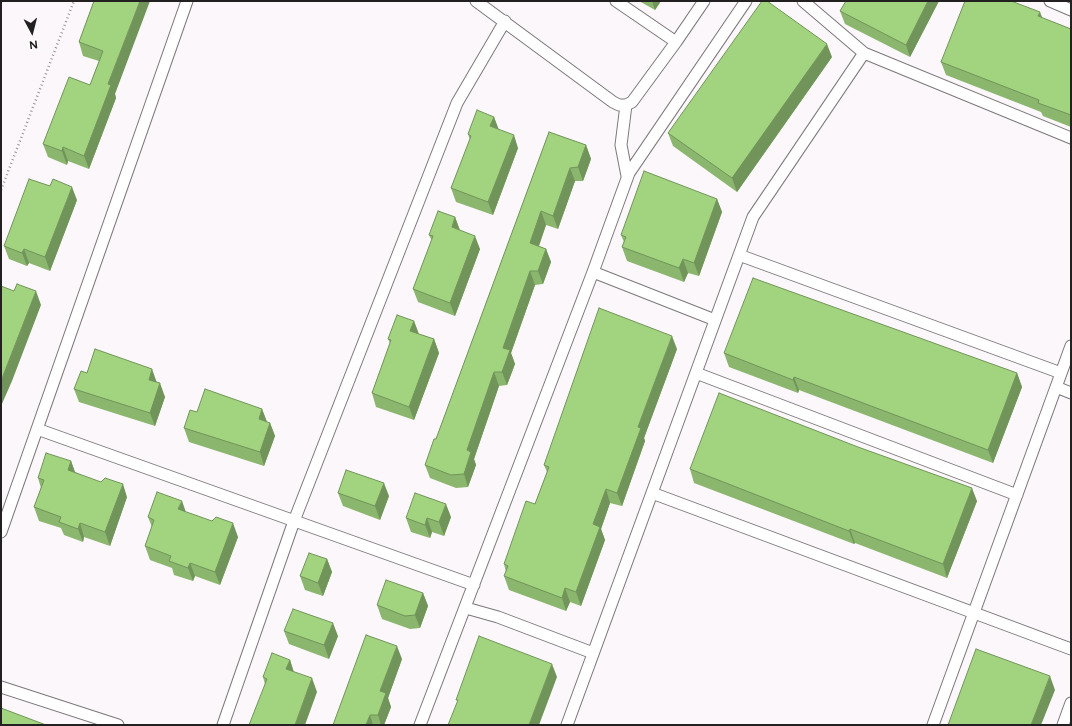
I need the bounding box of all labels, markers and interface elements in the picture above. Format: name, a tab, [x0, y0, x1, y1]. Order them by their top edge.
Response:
north arrow	[12, 12, 52, 52]
text: N	[29, 37, 39, 51]

